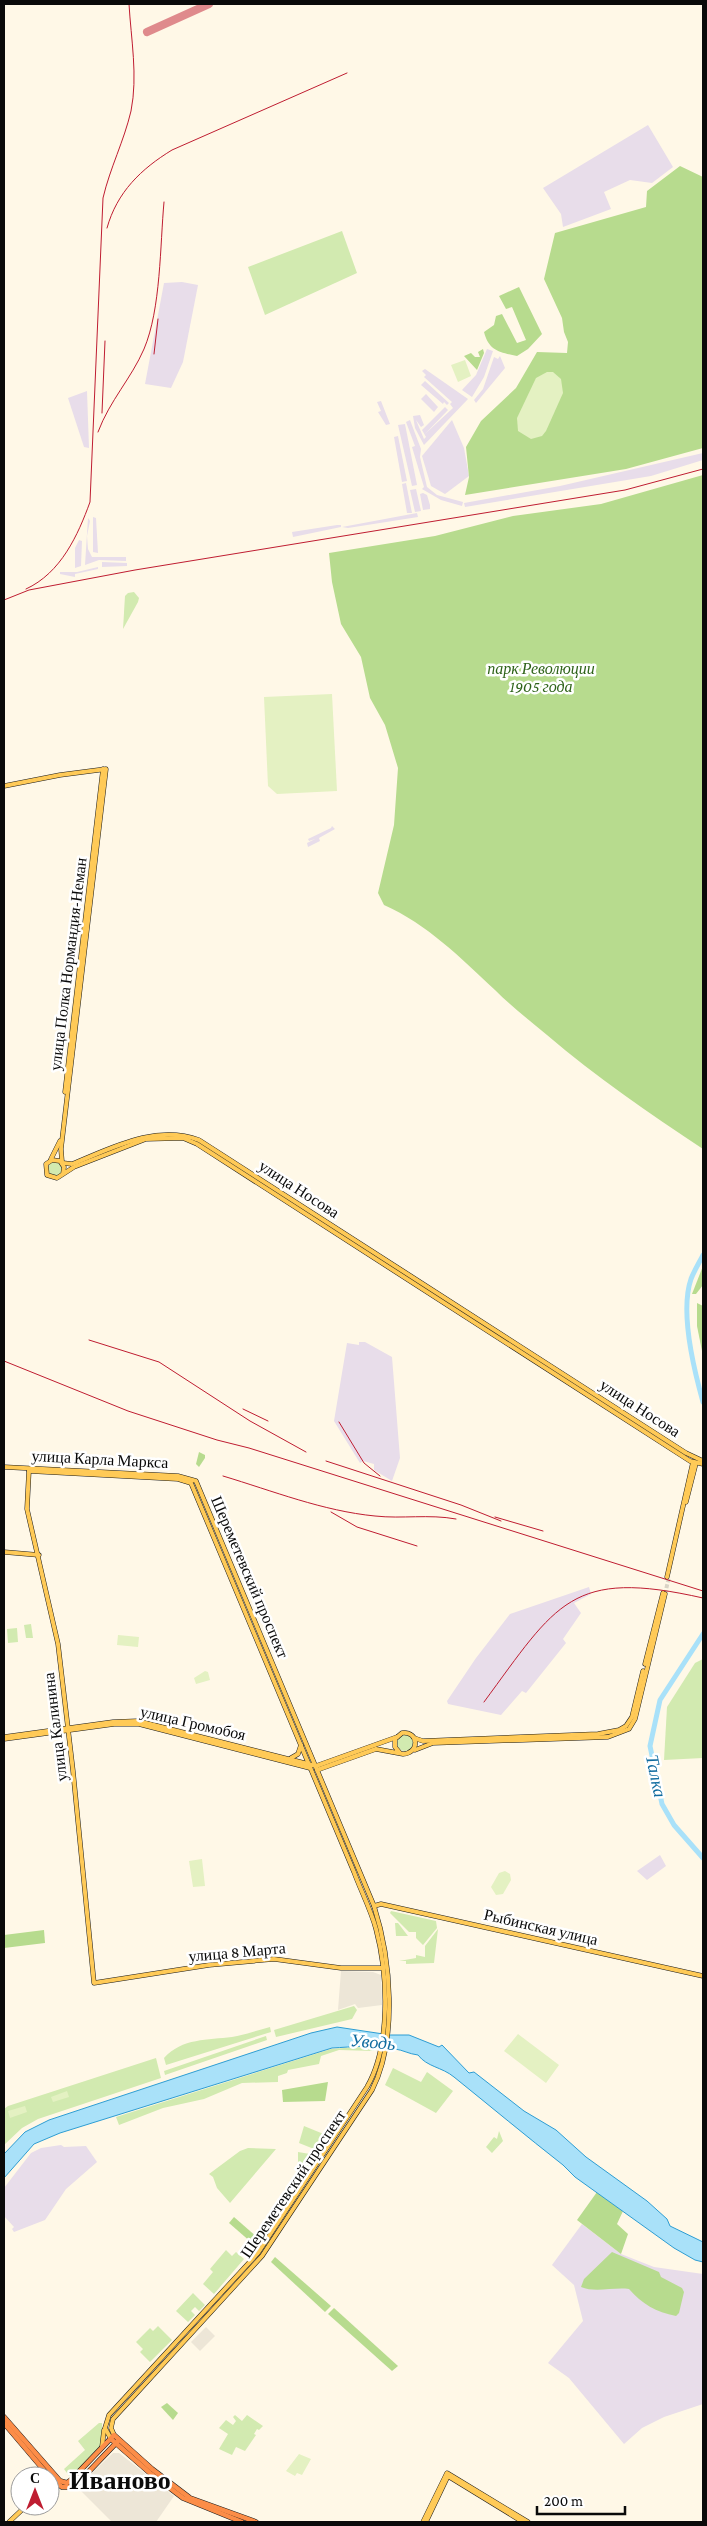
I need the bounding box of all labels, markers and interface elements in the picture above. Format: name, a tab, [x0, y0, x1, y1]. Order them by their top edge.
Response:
park label: парк Революции 1905 года	[487, 660, 595, 695]
street label: улица Полка Нормандия-Неман	[46, 856, 91, 1072]
street label: улица Носова	[255, 1157, 342, 1222]
street label: улица Носова	[596, 1376, 683, 1441]
street label: улица Карла Маркса	[31, 1447, 169, 1472]
street label: Шереметевский проспект	[207, 1493, 292, 1661]
street label: улица Калинина	[40, 1671, 71, 1782]
street label: улица Громобоя	[138, 1703, 248, 1745]
water label: Талка	[642, 1753, 670, 1799]
street label: Рыбинская улица	[482, 1906, 600, 1949]
street label: улица 8 Марта	[188, 1939, 286, 1966]
water label: Уводь	[350, 2030, 396, 2054]
street label: Шереметевский проспект	[237, 2107, 350, 2262]
north arrow	[10, 2466, 60, 2516]
district label: Иваново	[69, 2466, 171, 2495]
text: С	[30, 2470, 40, 2486]
scale bar	[537, 2484, 624, 2516]
text: 200 m	[544, 2493, 583, 2509]

